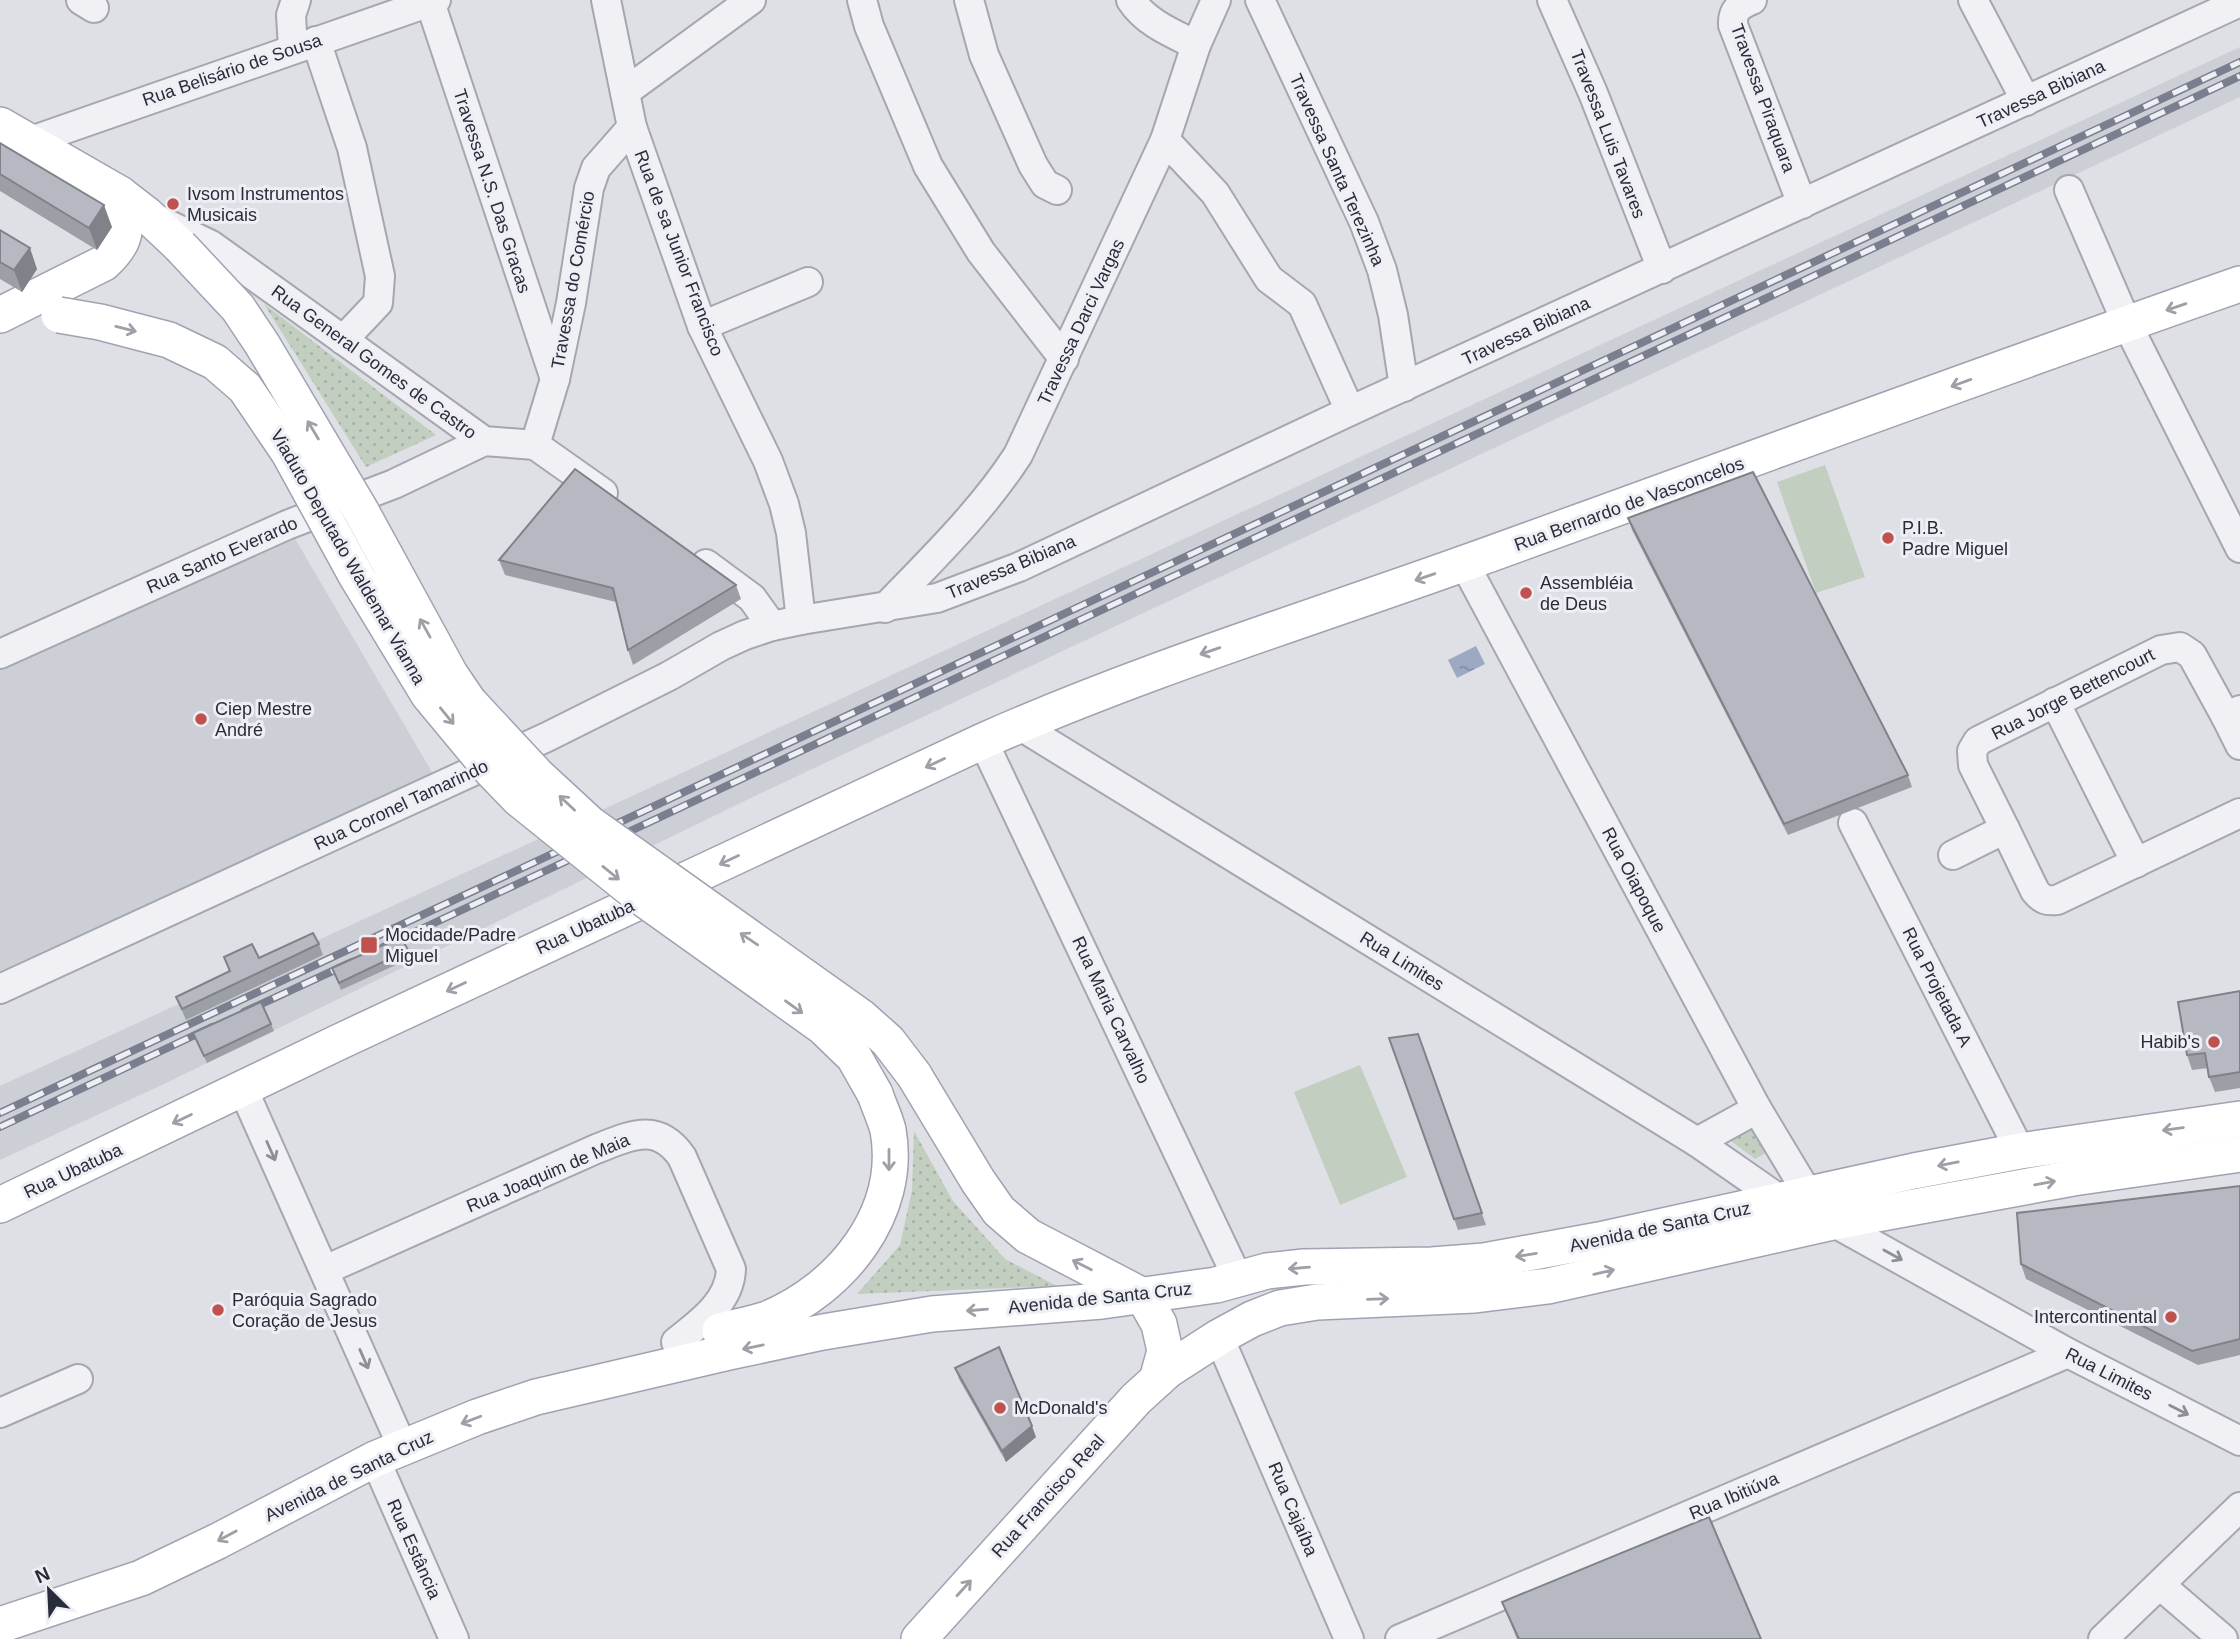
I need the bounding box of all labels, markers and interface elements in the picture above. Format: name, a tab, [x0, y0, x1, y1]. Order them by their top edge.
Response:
street label: Travessa Piraquara	[1727, 21, 1799, 176]
street label: Rua Belisário de Sousa	[140, 30, 325, 110]
street label: Travessa Luis Tavares	[1567, 47, 1649, 221]
street label: Travessa Bibiana	[1974, 55, 2109, 132]
street label: Travessa Santa Terezinha	[1286, 71, 1389, 270]
street label: Travessa N.S. Das Gracas	[450, 86, 534, 296]
street label: Rua de sa Junior Francisco	[630, 147, 728, 359]
place label: Ivsom Instrumentos Musicais	[187, 184, 344, 225]
street label: Travessa do Comércio	[547, 189, 599, 371]
marker: Ivsom Instrumentos Musicais	[165, 196, 181, 212]
street label: Travessa Darci Vargas	[1034, 236, 1128, 408]
street label: Rua General Gomes de Castro	[268, 281, 480, 443]
street label: Travessa Bibiana	[1459, 292, 1594, 369]
one-way arrow	[2165, 302, 2187, 314]
one-way arrow	[114, 323, 137, 336]
one-way arrow	[1951, 378, 1973, 391]
one-way arrow	[306, 420, 320, 440]
street label: Viaduto Deputado Waldemar Vianna	[267, 426, 430, 689]
street label: Rua Bernardo de Vasconcelos	[1511, 453, 1747, 555]
street label: Rua Santo Everardo	[143, 513, 301, 597]
place label: P.I.B. Padre Miguel	[1902, 518, 2008, 559]
street label: Travessa Bibiana	[943, 530, 1080, 603]
marker: P.I.B. Padre Miguel	[1880, 530, 1896, 546]
one-way arrow	[1414, 572, 1436, 584]
place label: Assembléia de Deus	[1540, 573, 1634, 614]
marker: Assembléia de Deus	[1518, 585, 1534, 601]
one-way arrow	[417, 618, 431, 639]
street label: Rua Jorge Bettencourt	[1988, 644, 2158, 744]
one-way arrow	[1199, 646, 1221, 658]
place label: Ciep Mestre André	[215, 699, 312, 740]
one-way arrow	[439, 707, 455, 725]
marker: Ciep Mestre André	[193, 711, 209, 727]
street label: Rua Coronel Tamarindo	[311, 756, 491, 854]
one-way arrow	[925, 757, 946, 771]
one-way arrow	[558, 795, 576, 811]
street label: Rua Oiapoque	[1598, 824, 1670, 936]
one-way arrow	[719, 853, 740, 867]
one-way arrow	[601, 865, 619, 881]
street label: Rua Ubatuba	[533, 895, 638, 958]
street label: Rua Projetada A	[1898, 924, 1976, 1050]
place label: Mocidade/Padre Miguel	[385, 925, 516, 966]
street label: Rua Limites	[1356, 927, 1448, 995]
one-way arrow	[740, 932, 759, 946]
street label: Rua Maria Carvalho	[1068, 933, 1154, 1087]
marker: Mocidade/Padre Miguel	[359, 935, 379, 955]
one-way arrow	[446, 981, 467, 994]
one-way arrow	[784, 1000, 803, 1014]
place label: Habib's	[2141, 1032, 2200, 1052]
marker: Habib's	[2206, 1034, 2222, 1050]
one-way arrow	[172, 1112, 193, 1126]
one-way arrow	[2162, 1123, 2184, 1136]
street label: Rua Joaquim de Maia	[463, 1129, 633, 1216]
street label: Rua Ubatuba	[21, 1139, 126, 1202]
one-way arrow	[265, 1140, 278, 1162]
one-way arrow	[882, 1149, 896, 1172]
one-way arrow	[1937, 1158, 1960, 1172]
one-way arrow	[2033, 1176, 2056, 1189]
street label: Avenida de Santa Cruz	[1568, 1198, 1752, 1256]
one-way arrow	[1882, 1248, 1902, 1262]
one-way arrow	[1515, 1249, 1538, 1262]
one-way arrow	[1072, 1258, 1093, 1272]
one-way arrow	[1288, 1262, 1311, 1275]
one-way arrow	[1592, 1265, 1614, 1278]
street label: Avenida de Santa Cruz	[1007, 1278, 1193, 1318]
place label: Paróquia Sagrado Coração de Jesus	[232, 1290, 377, 1331]
one-way arrow	[1367, 1293, 1390, 1306]
marker: Paróquia Sagrado Coração de Jesus	[210, 1302, 226, 1318]
one-way arrow	[966, 1304, 989, 1317]
place label: Intercontinental	[2034, 1307, 2157, 1327]
marker: Intercontinental	[2163, 1309, 2179, 1325]
one-way arrow	[742, 1340, 765, 1354]
street label: Rua Limites	[2062, 1344, 2156, 1404]
one-way arrow	[358, 1348, 371, 1369]
place label: McDonald's	[1014, 1398, 1107, 1418]
marker: McDonald's	[992, 1400, 1008, 1416]
one-way arrow	[2168, 1403, 2189, 1417]
one-way arrow	[461, 1414, 483, 1427]
street label: Avenida de Santa Cruz	[262, 1427, 436, 1525]
street label: Rua Francisco Real	[988, 1431, 1108, 1561]
street label: Rua Cajaíba	[1264, 1459, 1322, 1560]
street label: Rua Ibitiúva	[1686, 1468, 1783, 1524]
street label: Rua Estância	[383, 1496, 445, 1603]
one-way arrow	[218, 1529, 238, 1543]
north arrow	[14, 1555, 84, 1625]
text: N	[32, 1563, 53, 1587]
one-way arrow	[956, 1579, 972, 1597]

